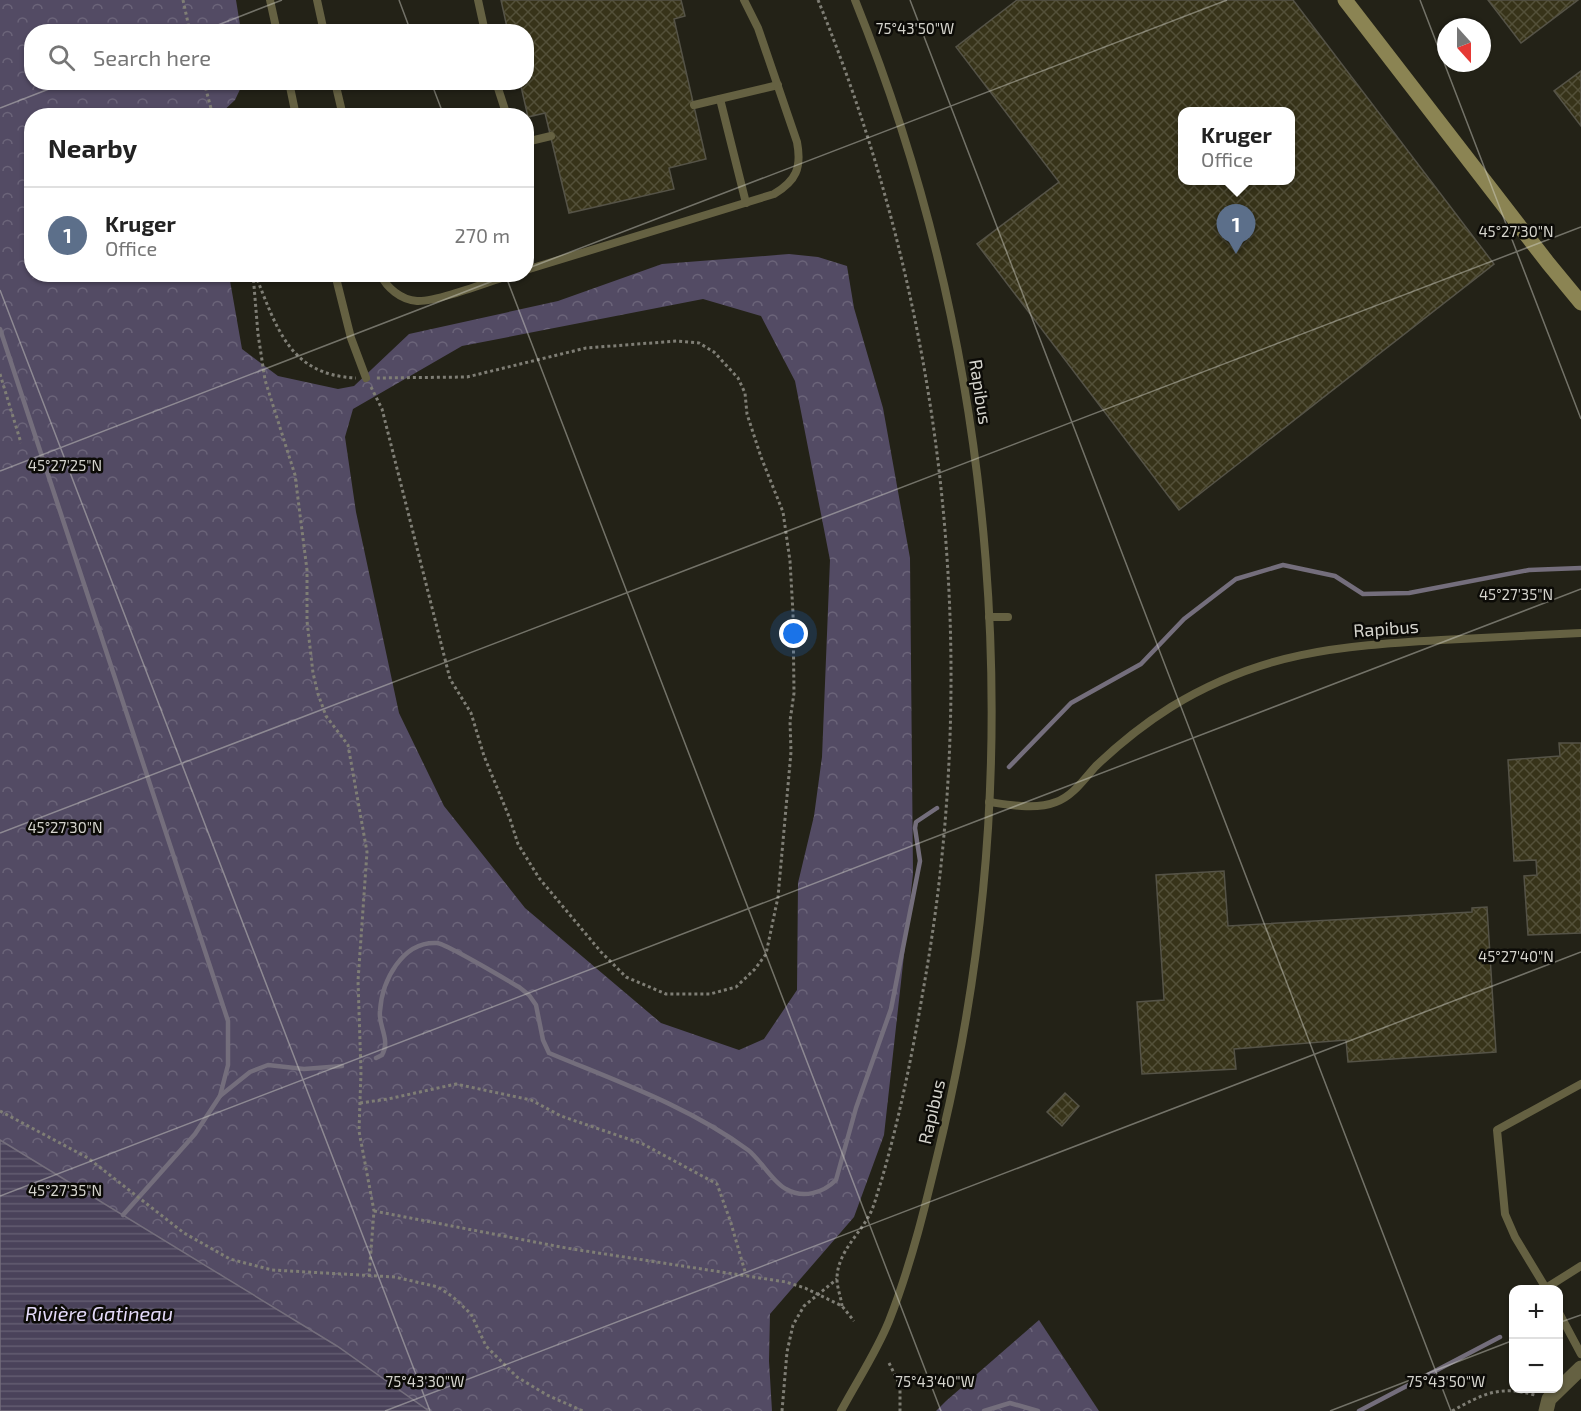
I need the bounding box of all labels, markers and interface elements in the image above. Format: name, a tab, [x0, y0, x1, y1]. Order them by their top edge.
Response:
north arrow	[1437, 18, 1491, 72]
text: 75°43'50"W	[876, 19, 954, 37]
search box	[24, 24, 534, 90]
icon: search	[45, 41, 78, 74]
text: Search here	[93, 44, 211, 70]
popup	[1178, 107, 1295, 185]
text: Kruger	[1201, 121, 1272, 147]
text: Nearby	[48, 132, 137, 163]
text: Office	[1201, 147, 1253, 171]
pin: 1	[1216, 204, 1256, 254]
text: Kruger	[105, 210, 176, 236]
text: 45°27'30"N	[1478, 222, 1554, 240]
text: 1	[63, 223, 72, 247]
text: 270 m	[454, 223, 510, 247]
text: Office	[105, 236, 157, 260]
street label: Rapibus	[965, 358, 997, 426]
text: 45°27'25"N	[28, 456, 102, 474]
text: 45°27'35"N	[1479, 585, 1553, 603]
street label: Rapibus	[1352, 615, 1419, 641]
your location	[779, 619, 808, 648]
text: 45°27'30"N	[27, 818, 103, 836]
text: 45°27'40"N	[1478, 947, 1554, 965]
street label: Rapibus	[913, 1077, 949, 1146]
text: 45°27'35"N	[28, 1181, 102, 1199]
map controls	[1509, 1285, 1563, 1393]
button: +	[1509, 1285, 1563, 1339]
water label: Rivière Gatineau	[25, 1301, 173, 1325]
button: −	[1509, 1339, 1563, 1393]
text: 75°43'30"W	[386, 1372, 464, 1390]
text: 75°43'40"W	[895, 1372, 975, 1390]
text: 75°43'50"W	[1407, 1372, 1485, 1390]

